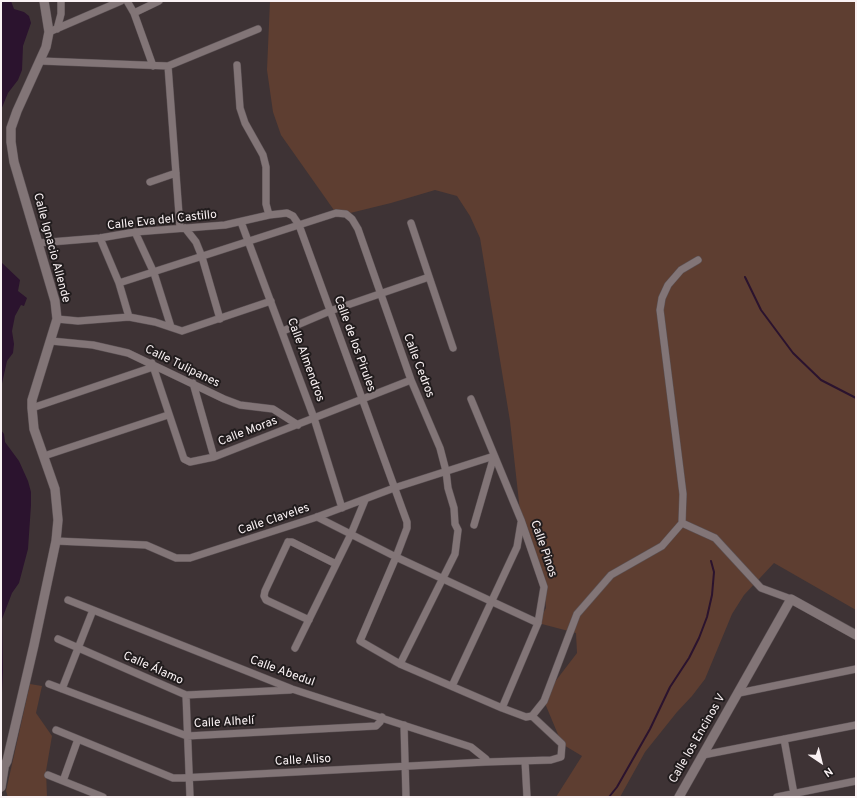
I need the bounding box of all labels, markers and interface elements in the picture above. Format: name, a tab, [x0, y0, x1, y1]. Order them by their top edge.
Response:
street label: Calle Ignacio Allende	[29, 192, 73, 304]
street label: Calle Eva del Castillo	[106, 208, 218, 234]
street label: Calle de los Pirules	[330, 294, 378, 394]
street label: Calle Almendros	[283, 316, 327, 404]
street label: Calle Cedros	[399, 332, 437, 400]
street label: Calle Tulipanes	[142, 343, 222, 391]
street label: Calle Moras	[216, 414, 280, 450]
street label: Calle Claveles	[236, 501, 312, 539]
street label: Calle Pinos	[527, 519, 559, 579]
street label: Calle Álamo	[121, 649, 185, 689]
street label: Calle Abedul	[248, 654, 316, 690]
street label: Calle los Encinos V	[667, 692, 729, 786]
street label: Calle Alhelí	[193, 714, 255, 732]
north arrow	[801, 742, 841, 782]
street label: Calle Aliso	[275, 752, 331, 770]
text: N	[821, 764, 835, 780]

